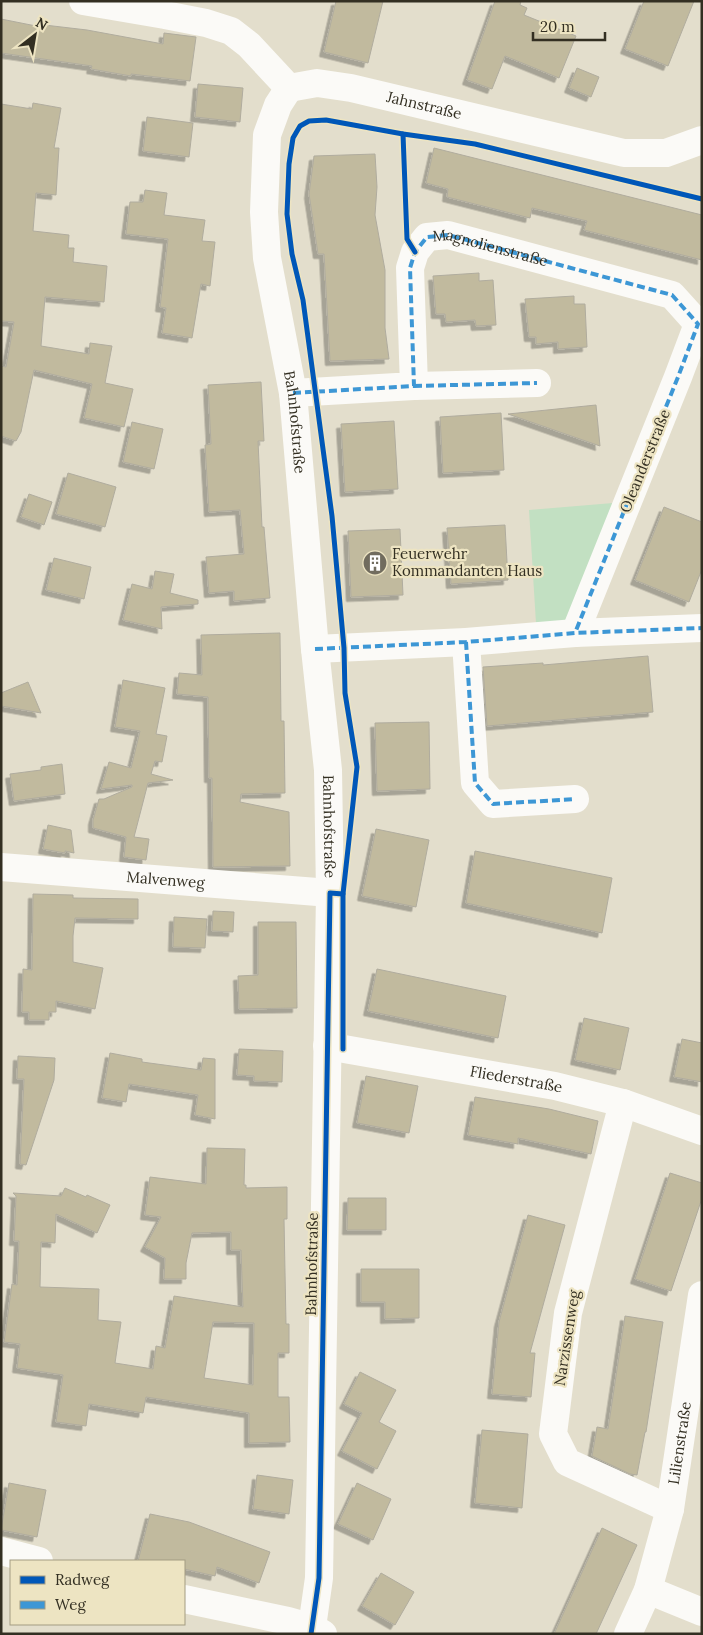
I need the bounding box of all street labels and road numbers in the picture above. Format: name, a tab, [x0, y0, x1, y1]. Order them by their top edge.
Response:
street label: Jahnstraße	[384, 87, 464, 123]
street label: Magnolienstraße	[432, 225, 550, 270]
street label: Bahnhofstraße	[280, 369, 310, 474]
street label: Oleanderstraße	[615, 406, 674, 515]
street label: Bahnhofstraße	[319, 775, 340, 878]
street label: Malvenweg	[126, 867, 206, 892]
street label: Fliederstraße	[469, 1061, 564, 1096]
street label: Bahnhofstraße	[301, 1212, 322, 1316]
street label: Narzissenweg	[550, 1288, 584, 1387]
street label: Lilienstraße	[664, 1400, 695, 1486]

